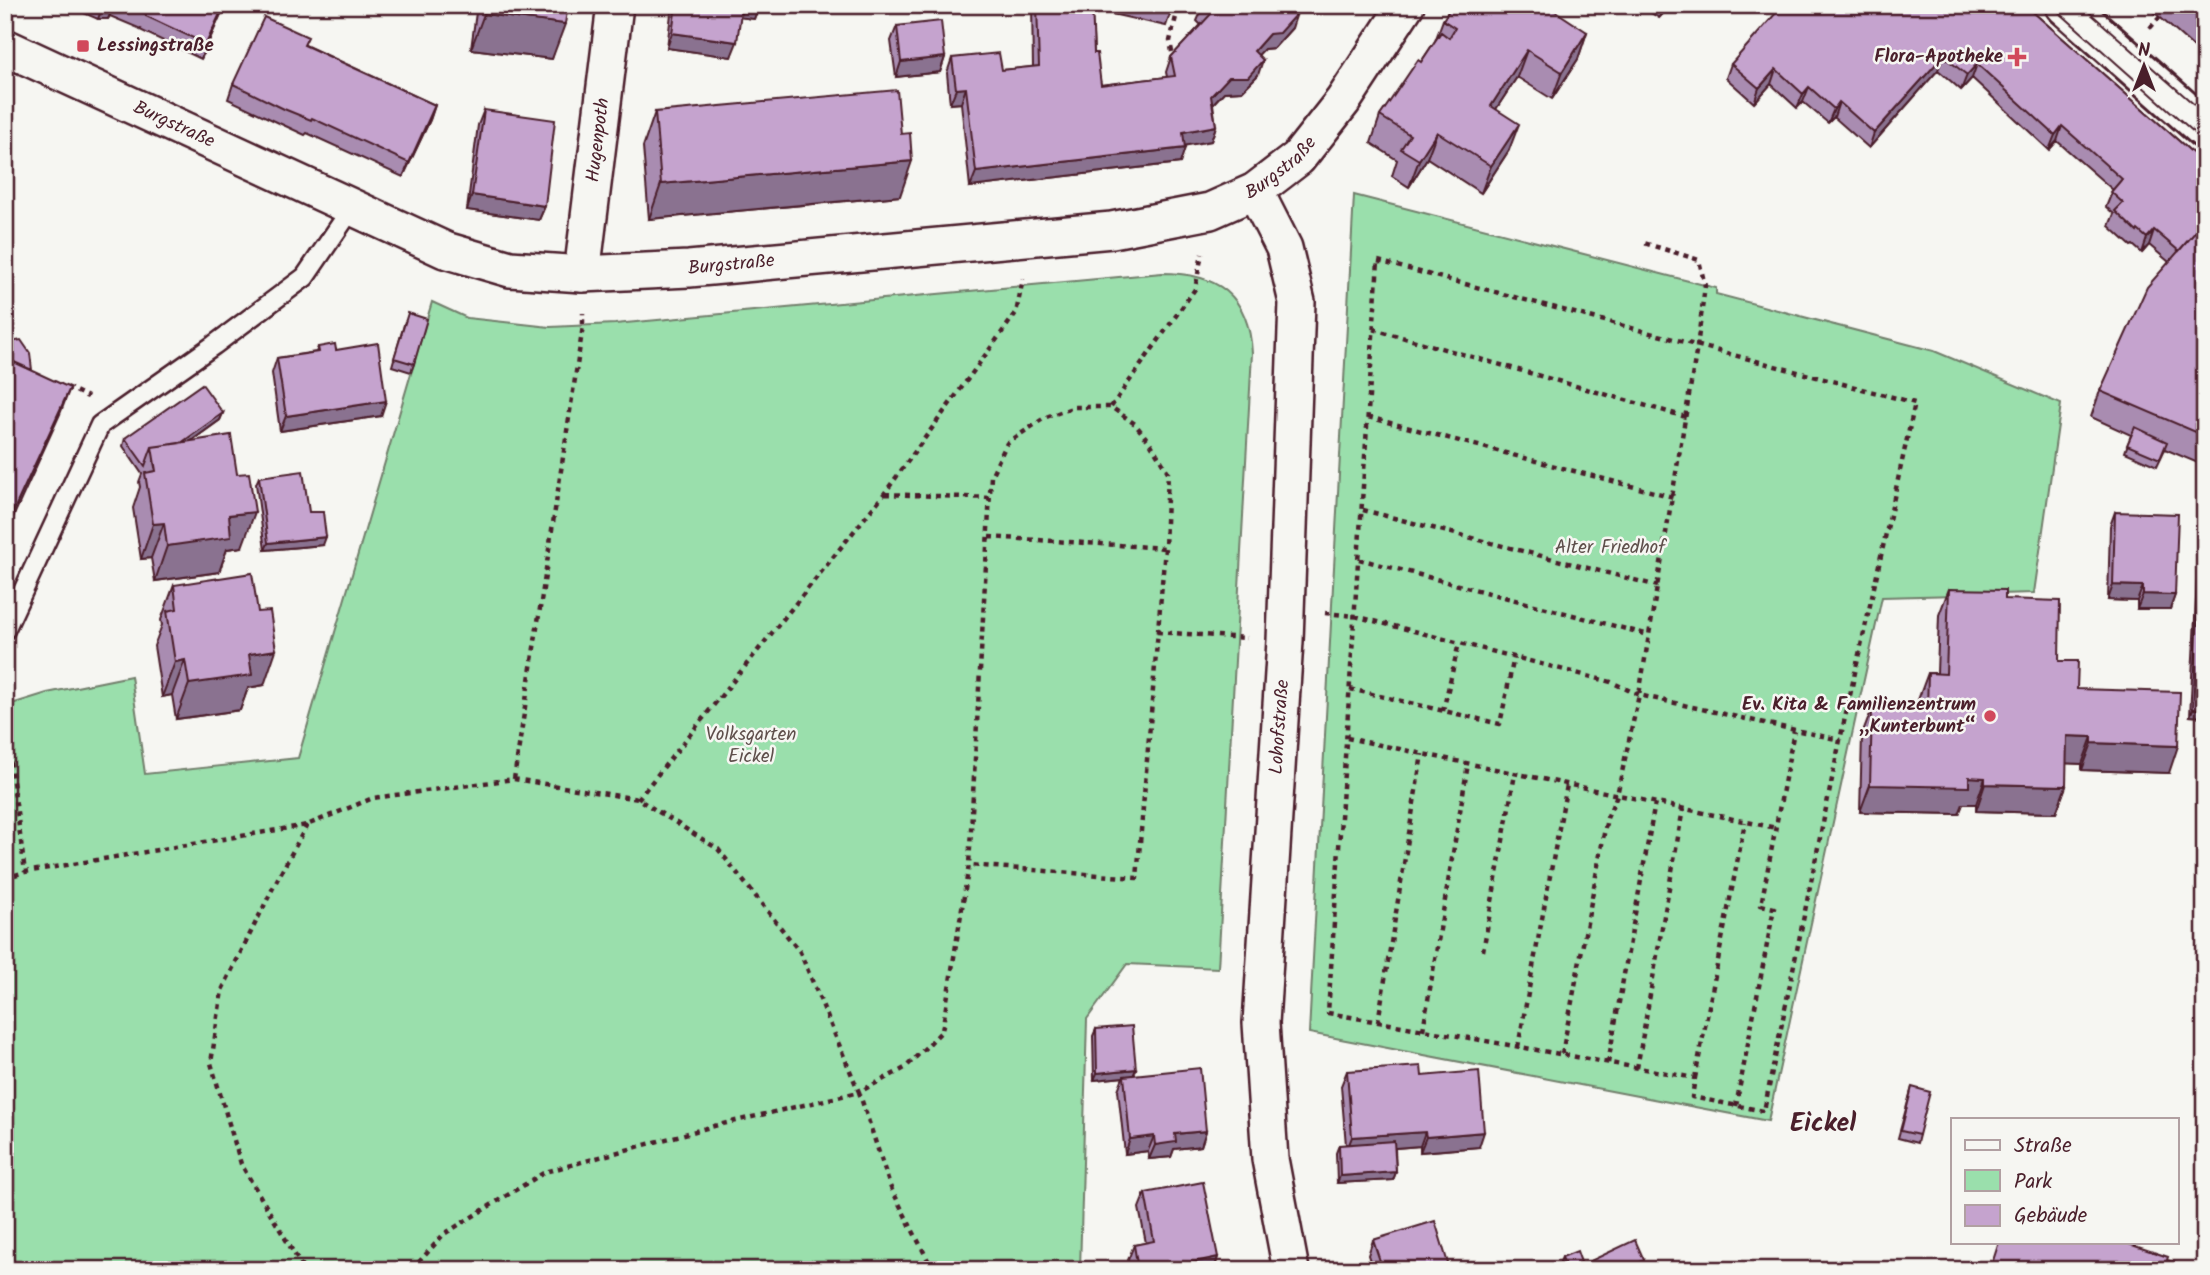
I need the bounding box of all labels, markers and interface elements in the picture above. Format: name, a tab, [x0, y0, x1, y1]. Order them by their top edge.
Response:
place label: Lessingstraße	[97, 31, 214, 61]
north arrow	[2108, 32, 2178, 102]
text: N	[2138, 36, 2150, 66]
marker: Lessingstraße	[75, 38, 91, 54]
place label: Flora-Apotheke	[1874, 42, 2003, 72]
marker: Flora-Apotheke	[2009, 49, 2025, 65]
street label: Burgstraße	[128, 93, 220, 157]
street label: Hugenpoth	[578, 96, 618, 184]
street label: Burgstraße	[1241, 130, 1325, 208]
street label: Burgstraße	[687, 246, 776, 284]
park label: Alter Friedhof	[1555, 533, 1667, 563]
street label: Lohofstraße	[1262, 678, 1298, 776]
place label: Ev. Kita & Familienzentrum „Kunterbunt“	[1742, 690, 1976, 742]
marker: Ev. Kita & Familienzentrum „Kunterbunt“	[1982, 708, 1998, 724]
park label: Volksgarten Eickel	[706, 720, 796, 772]
district label: Eickel	[1790, 1103, 1856, 1145]
legend	[1951, 1118, 2178, 1244]
text: Straße	[2014, 1130, 2072, 1163]
text: Park	[2014, 1166, 2052, 1199]
text: Gebäude	[2014, 1200, 2088, 1233]

